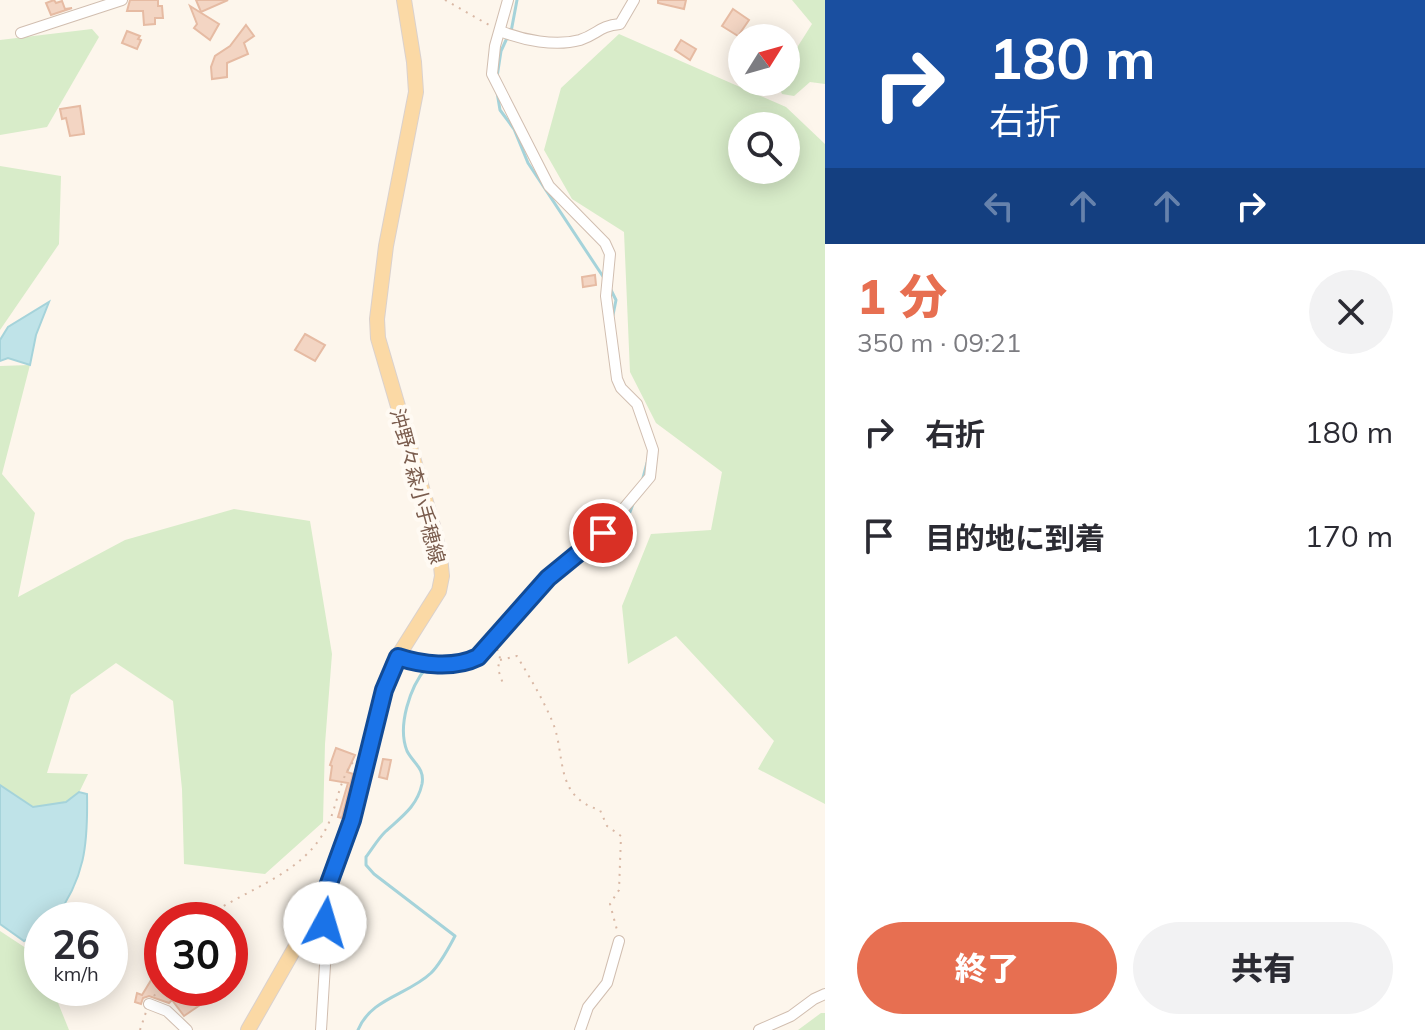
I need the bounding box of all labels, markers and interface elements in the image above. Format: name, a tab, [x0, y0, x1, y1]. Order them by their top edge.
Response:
text: 180 m	[989, 23, 1156, 93]
north arrow	[728, 24, 800, 96]
map controls	[728, 24, 800, 184]
icon: right	[857, 32, 961, 136]
text: 右折	[989, 98, 1061, 143]
button: search	[728, 112, 800, 184]
icon: left	[977, 184, 1021, 228]
icon: ahead	[1061, 184, 1105, 228]
icon: ahead	[1145, 184, 1189, 228]
icon: right	[1229, 184, 1273, 228]
text: 1 分	[857, 266, 947, 326]
button: close	[1309, 270, 1393, 354]
text: 350 m · 09:21	[857, 326, 1021, 359]
street label: 沖野々森小手穂線	[385, 405, 451, 567]
icon: right	[857, 410, 901, 454]
text: 180 m	[1305, 413, 1393, 451]
text: 右折	[925, 415, 985, 453]
pin	[569, 499, 637, 567]
icon: arrive	[581, 511, 625, 555]
icon: arrive	[857, 514, 901, 558]
text: 170 m	[1305, 517, 1393, 555]
text: 目的地に到着	[925, 519, 1105, 557]
position arrow	[283, 881, 367, 965]
speed limit sign: 30	[144, 902, 248, 1006]
text: 26	[52, 919, 100, 969]
button: 終了	[857, 922, 1117, 1014]
button: 共有	[1133, 922, 1393, 1014]
text: km/h	[53, 961, 99, 986]

